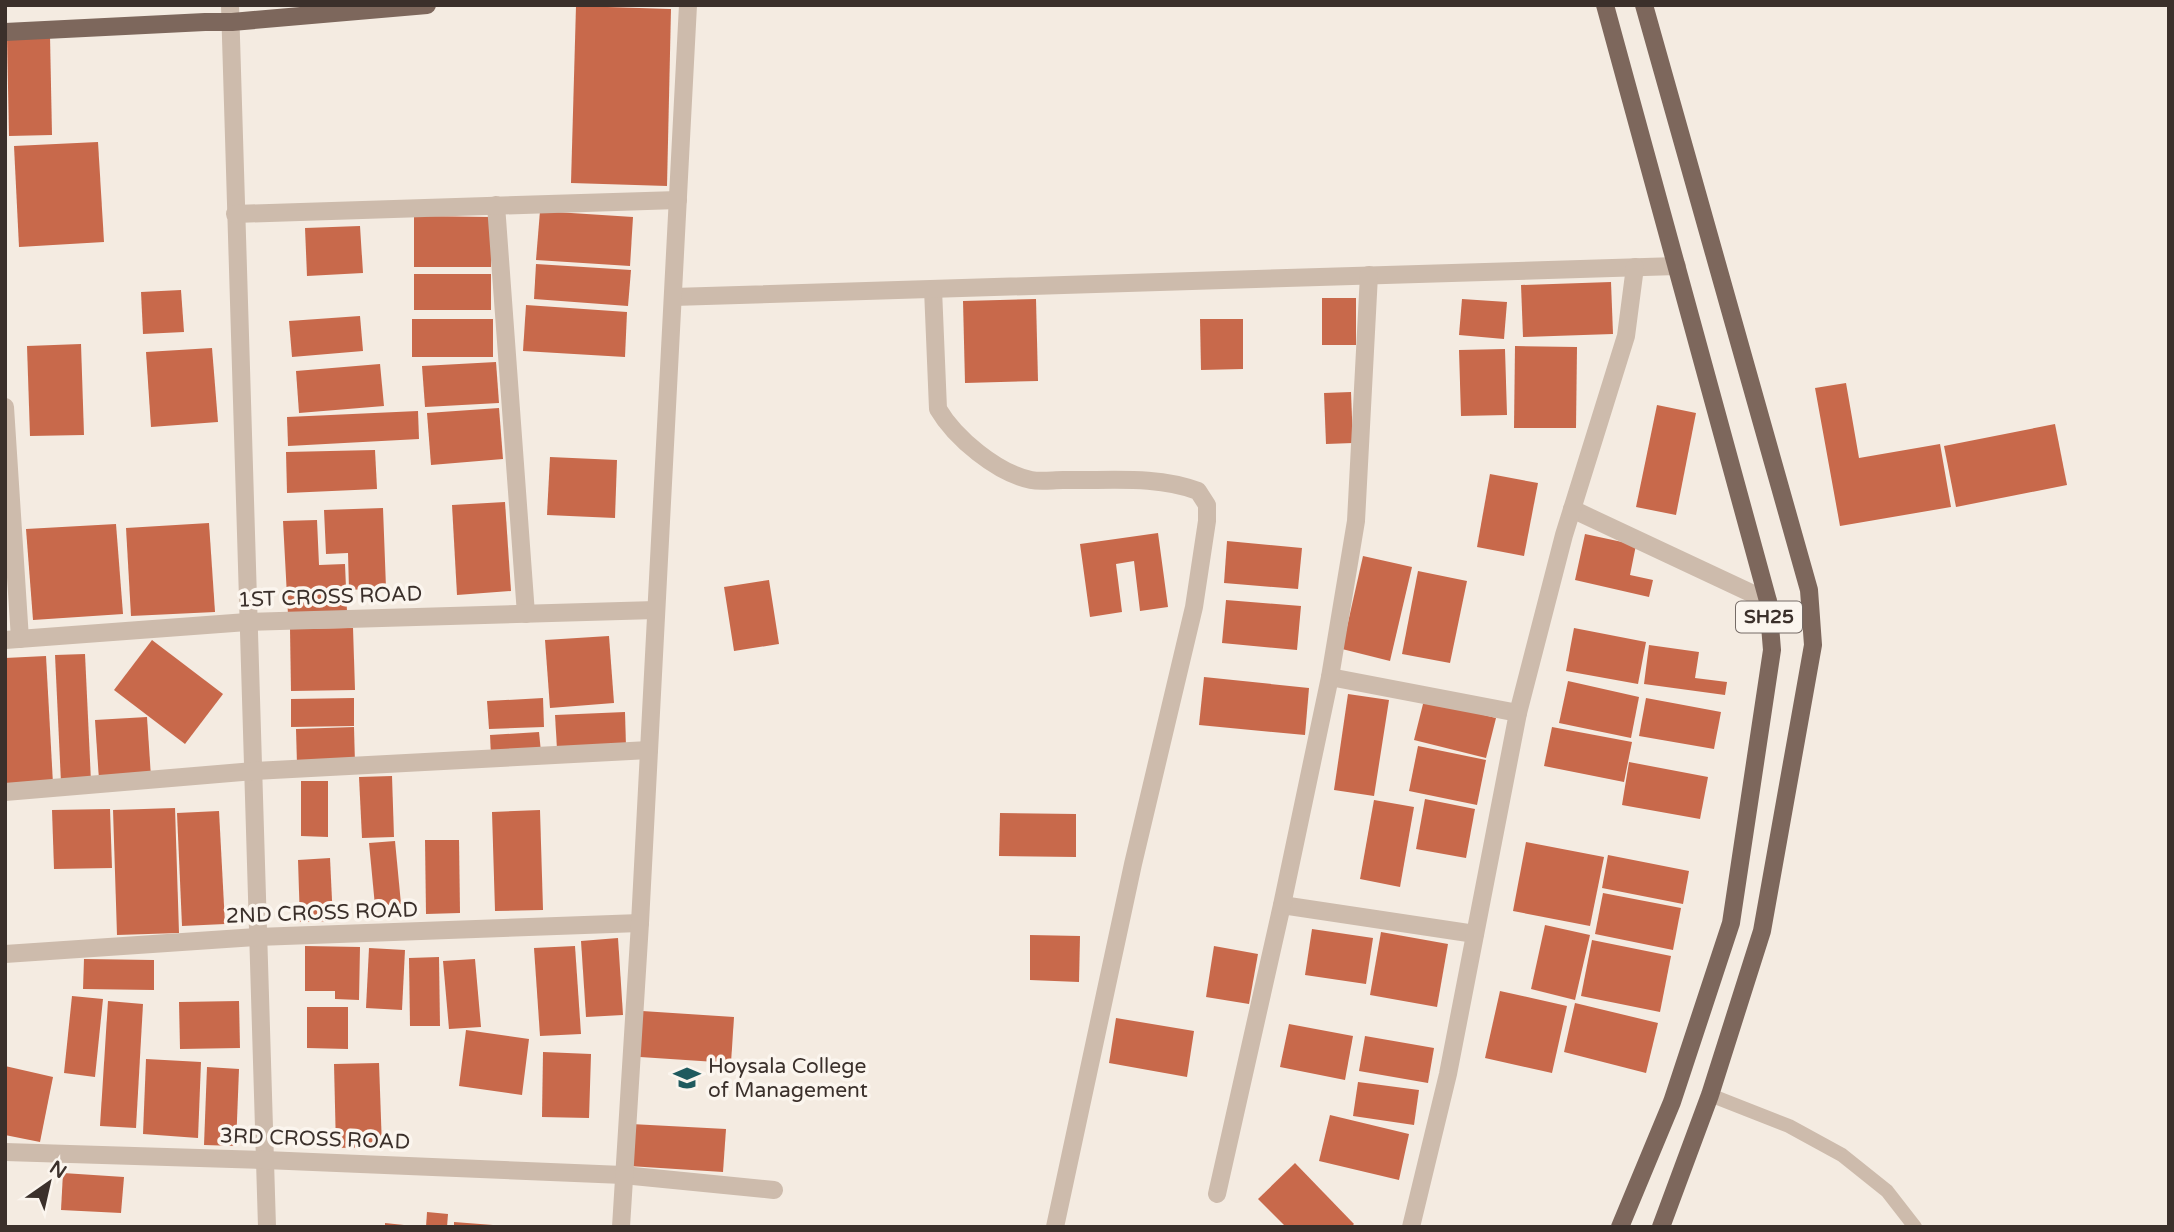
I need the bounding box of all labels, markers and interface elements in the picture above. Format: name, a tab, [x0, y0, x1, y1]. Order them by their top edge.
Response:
street label: 1ST CROSS ROAD	[237, 581, 423, 613]
road number: SH25	[1736, 602, 1802, 632]
street label: 2ND CROSS ROAD	[225, 897, 419, 929]
place label: Hoysala College of Management	[708, 1054, 868, 1103]
school or university icon: Hoysala College of Management	[672, 1063, 702, 1093]
street label: 3RD CROSS ROAD	[219, 1123, 411, 1155]
north arrow	[14, 1148, 84, 1218]
text: N	[45, 1156, 70, 1183]

